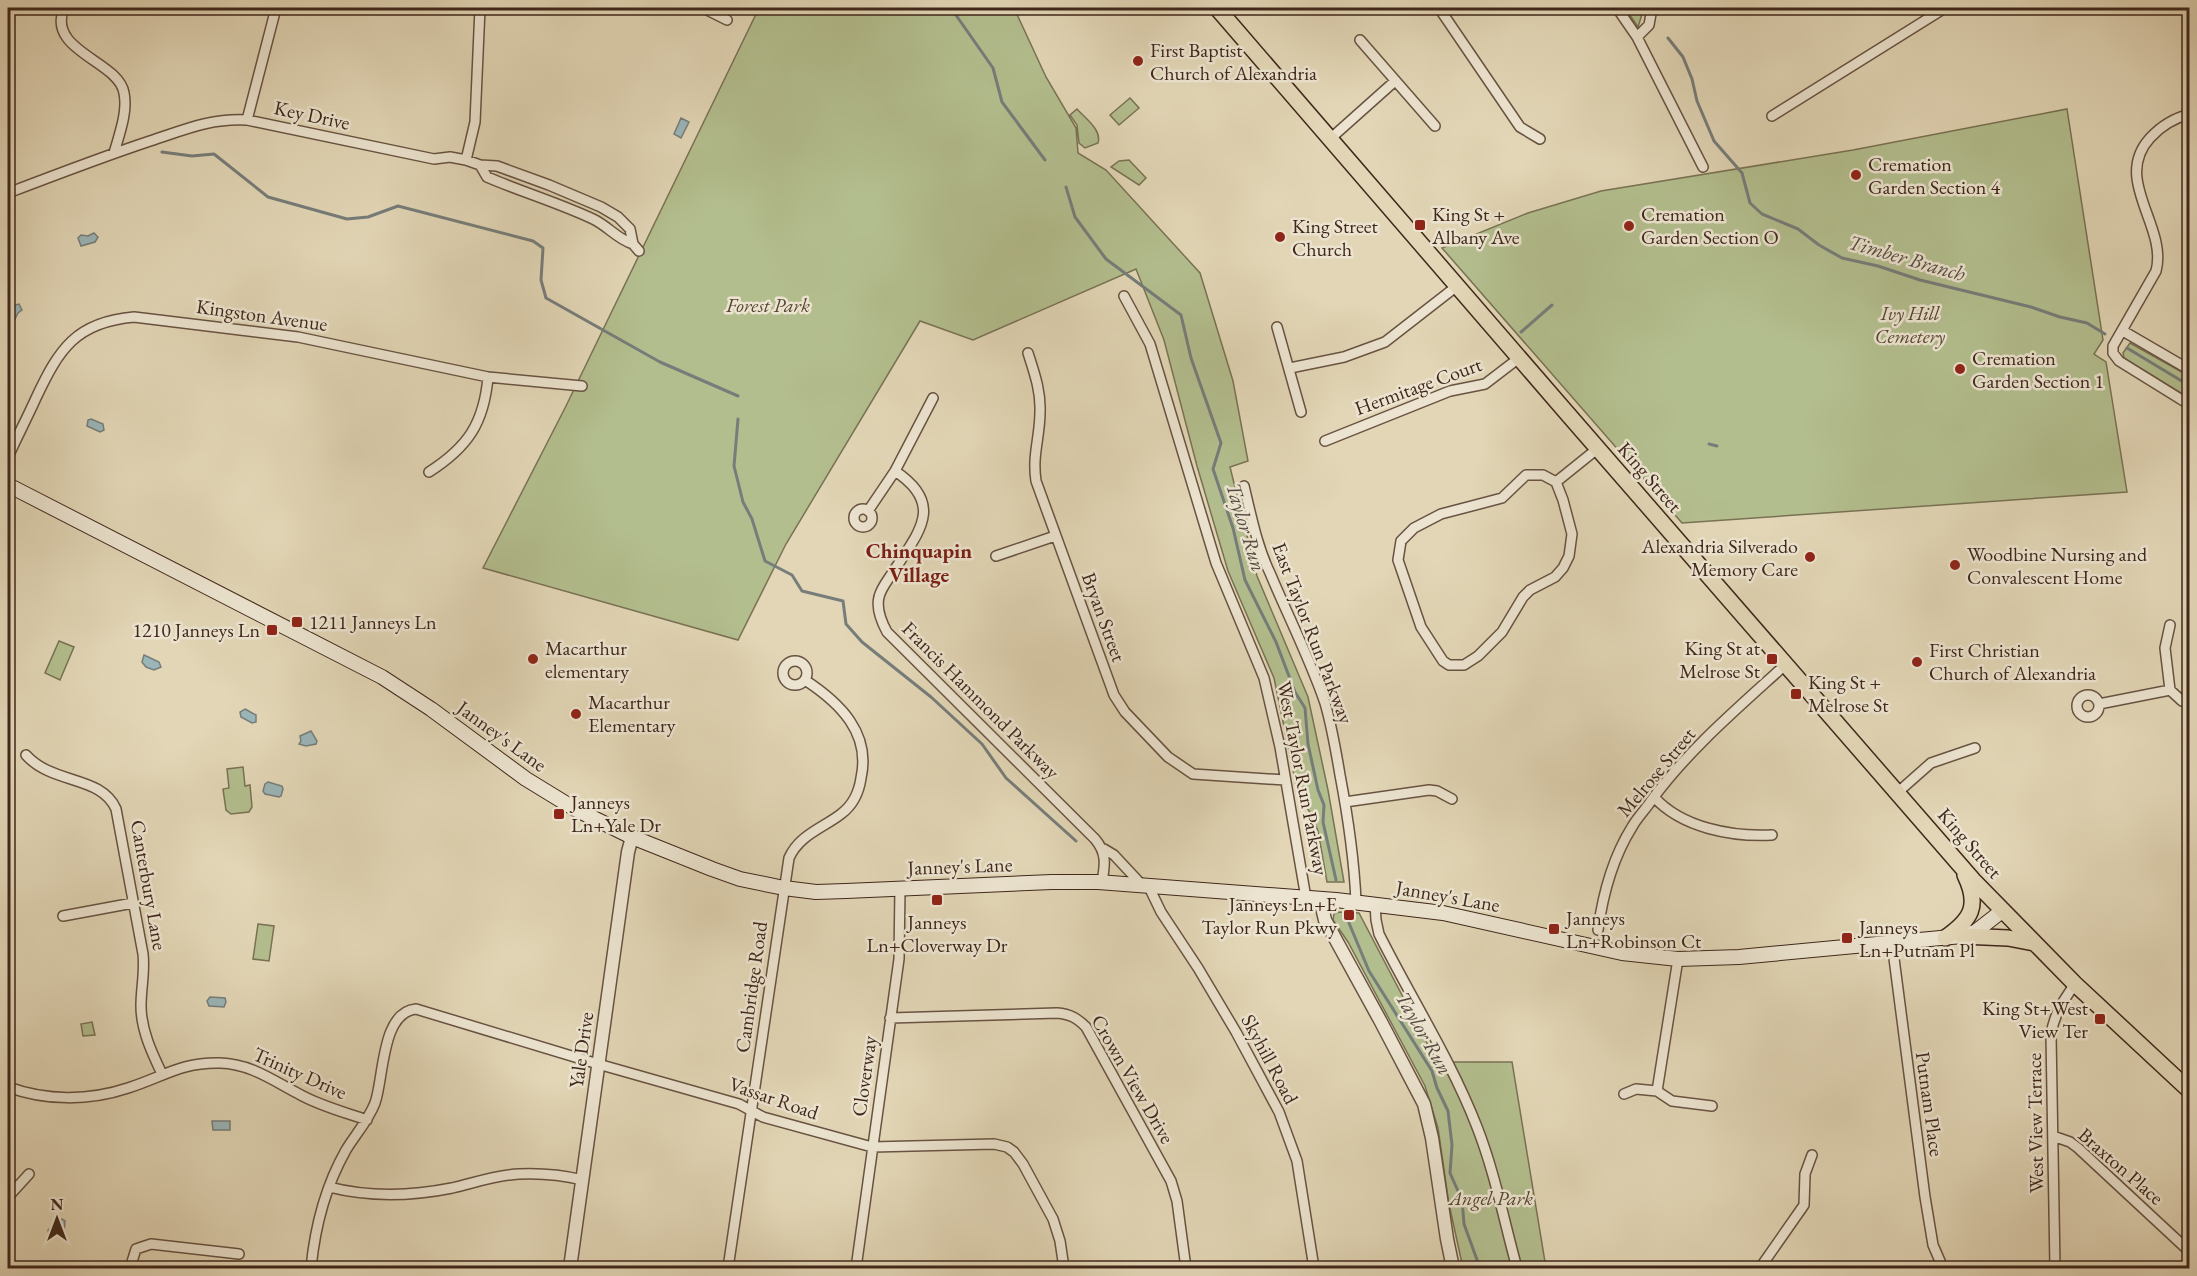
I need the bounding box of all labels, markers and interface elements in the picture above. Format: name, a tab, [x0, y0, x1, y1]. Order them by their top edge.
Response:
place label: First Baptist Church of Alexandria	[1150, 37, 1317, 86]
marker: First Baptist Church of Alexandria	[1131, 54, 1145, 68]
street label: Key Drive	[272, 94, 353, 136]
place label: Cremation Garden Section 4	[1868, 151, 2000, 200]
marker: Cremation Garden Section 4	[1849, 168, 1863, 182]
place label: King St + Albany Ave	[1431, 201, 1520, 250]
place label: Cremation Garden Section O	[1641, 201, 1779, 250]
place label: King Street Church	[1292, 213, 1378, 262]
marker: King St + Albany Ave	[1413, 218, 1427, 232]
marker: Cremation Garden Section O	[1622, 219, 1636, 233]
water label: Timber Branch	[1846, 228, 1969, 287]
marker: King Street Church	[1273, 230, 1287, 244]
park label: Forest Park	[725, 292, 810, 318]
street label: Kingston Avenue	[195, 293, 330, 337]
park label: Ivy Hill Cemetery	[1875, 300, 1945, 349]
place label: Cremation Garden Section 1	[1972, 345, 2104, 394]
street label: Hermitage Court	[1351, 351, 1486, 421]
marker: Cremation Garden Section 1	[1953, 362, 1967, 376]
street label: King Street	[1612, 436, 1688, 518]
water label: Taylor Run	[1220, 479, 1273, 575]
place label: Alexandria Silverado Memory Care	[1641, 533, 1798, 582]
district label: Chinquapin Village	[866, 537, 972, 588]
street label: East Taylor Run Parkway	[1266, 539, 1360, 728]
place label: Woodbine Nursing and Convalescent Home	[1967, 541, 2148, 590]
marker: Alexandria Silverado Memory Care	[1803, 550, 1817, 564]
marker: Woodbine Nursing and Convalescent Home	[1948, 558, 1962, 572]
street label: Bryan Street	[1076, 569, 1132, 666]
place label: 1211 Janneys Ln	[309, 609, 437, 635]
marker: 1211 Janneys Ln	[290, 615, 304, 629]
street label: Francis Hammond Parkway	[897, 616, 1066, 785]
place label: 1210 Janneys Ln	[132, 617, 260, 643]
marker: 1210 Janneys Ln	[265, 623, 279, 637]
place label: Macarthur elementary	[545, 635, 629, 684]
place label: King St at Melrose St	[1679, 635, 1761, 684]
place label: First Christian Church of Alexandria	[1929, 637, 2096, 686]
marker: Macarthur elementary	[526, 652, 540, 666]
marker: King St at Melrose St	[1765, 652, 1779, 666]
marker: First Christian Church of Alexandria	[1910, 655, 1924, 669]
place label: King St + Melrose St	[1808, 669, 1889, 718]
street label: West Taylor Run Parkway	[1271, 679, 1335, 878]
marker: King St + Melrose St	[1789, 687, 1803, 701]
place label: Macarthur Elementary	[588, 689, 676, 738]
street label: Janney's Lane	[450, 693, 552, 777]
marker: Macarthur Elementary	[569, 707, 583, 721]
street label: Melrose Street	[1611, 721, 1701, 822]
place label: Janneys Ln+Yale Dr	[569, 789, 661, 838]
street label: King Street	[1932, 802, 2008, 884]
marker: Janneys Ln+Yale Dr	[552, 807, 566, 821]
street label: Canterbury Lane	[125, 818, 173, 952]
street label: Janney's Lane	[905, 851, 1013, 881]
street label: Janney's Lane	[1392, 874, 1502, 918]
place label: Janneys Ln+E Taylor Run Pkwy	[1202, 891, 1337, 940]
marker: Janneys Ln+Cloverway Dr	[930, 893, 944, 907]
place label: Janneys Ln+Robinson Ct	[1564, 905, 1702, 954]
marker: Janneys Ln+E Taylor Run Pkwy	[1342, 908, 1356, 922]
place label: Janneys Ln+Cloverway Dr	[866, 909, 1008, 958]
place label: Janneys Ln+Putnam Pl	[1857, 914, 1975, 963]
street label: Cambridge Road	[729, 919, 773, 1054]
marker: Janneys Ln+Robinson Ct	[1547, 922, 1561, 936]
marker: Janneys Ln+Putnam Pl	[1840, 931, 1854, 945]
water label: Taylor Run	[1390, 986, 1459, 1079]
place label: King St+West View Ter	[1982, 995, 2089, 1044]
street label: Yale Drive	[563, 1010, 599, 1090]
street label: Crown View Drive	[1086, 1010, 1181, 1148]
street label: Skyhill Road	[1235, 1010, 1305, 1109]
marker: King St+West View Ter	[2093, 1012, 2107, 1026]
street label: Cloverway	[845, 1034, 883, 1118]
street label: Trinity Drive	[249, 1041, 351, 1105]
street label: Putnam Place	[1910, 1050, 1950, 1158]
street label: West View Terrace	[2021, 1052, 2049, 1193]
street label: Vassar Road	[726, 1071, 823, 1126]
street label: Braxton Place	[2073, 1122, 2169, 1210]
park label: Angel Park	[1447, 1185, 1533, 1211]
north arrow	[27, 1189, 87, 1249]
text: N	[51, 1194, 64, 1215]

